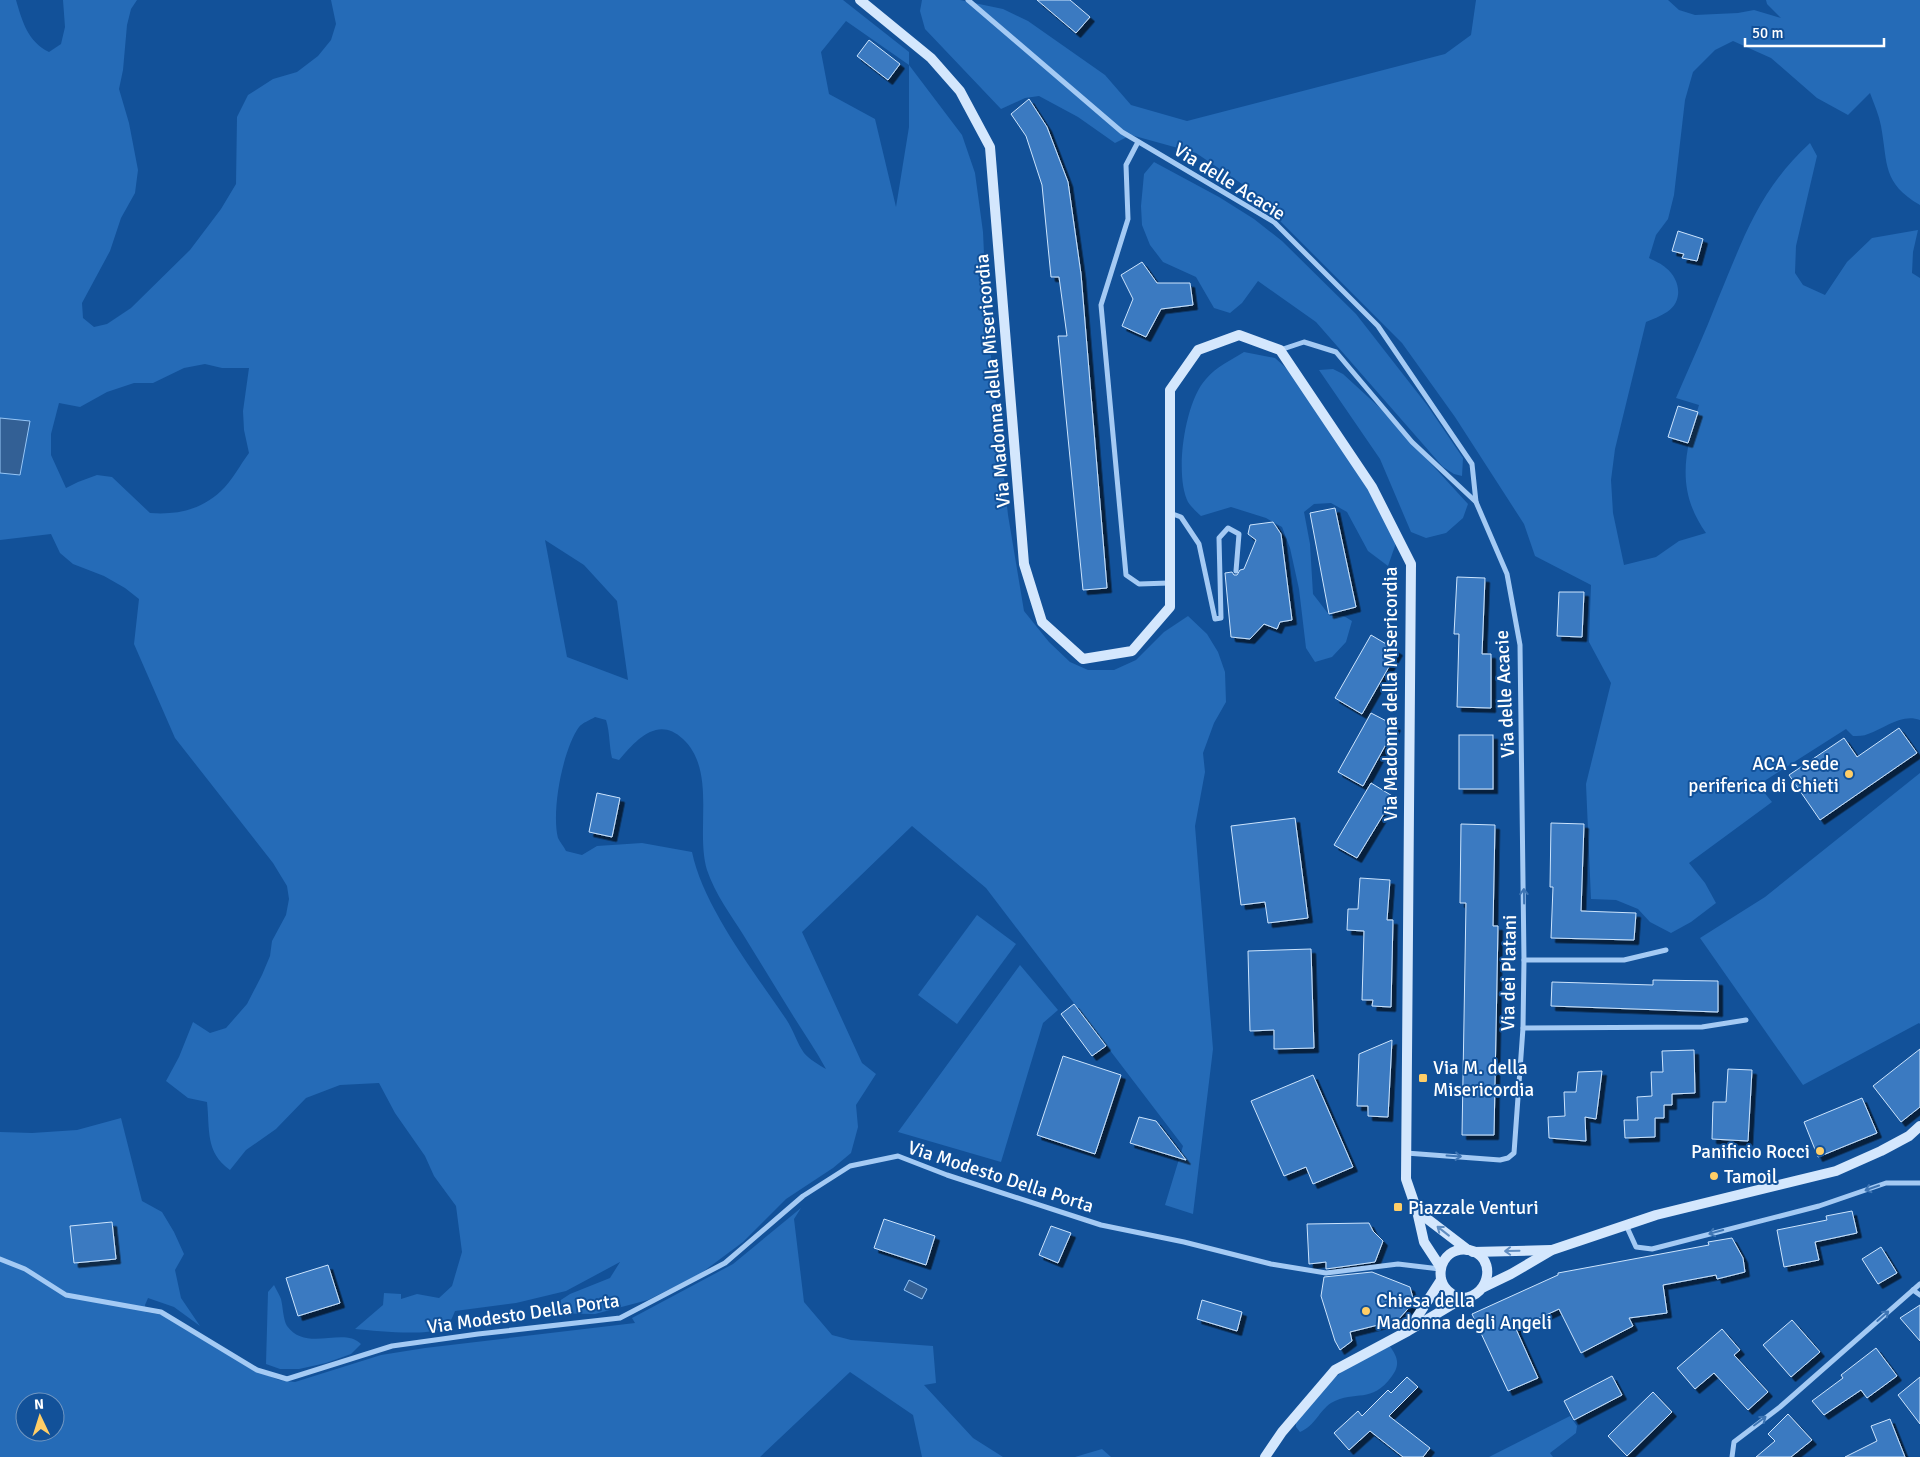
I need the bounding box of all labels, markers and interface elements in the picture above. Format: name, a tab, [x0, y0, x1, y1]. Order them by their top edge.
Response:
scale bar	[1745, 15, 1884, 47]
text: 50 m	[1752, 24, 1783, 42]
street label: Via delle Acacie	[1169, 138, 1290, 226]
street label: Via Madonna della Misericordia	[970, 253, 1016, 509]
street label: Via Madonna della Misericordia	[1379, 567, 1403, 821]
street label: Via delle Acacie	[1490, 630, 1520, 758]
place label: ACA - sede periferica di Chieti	[1688, 752, 1839, 798]
marker: ACA - sede periferica di Chieti	[1843, 768, 1855, 780]
one-way arrow	[1519, 888, 1529, 904]
street label: Via dei Platani	[1496, 915, 1522, 1031]
place label: Via M. della Misericordia	[1433, 1056, 1534, 1102]
marker: Via M. della Misericordia	[1417, 1072, 1429, 1084]
street label: Via Modesto Della Porta	[905, 1136, 1097, 1218]
place label: Panificio Rocci	[1691, 1140, 1810, 1164]
marker: Panificio Rocci	[1814, 1145, 1826, 1157]
one-way arrow	[1446, 1152, 1462, 1161]
place label: Tamoil	[1724, 1165, 1777, 1189]
marker: Tamoil	[1708, 1170, 1720, 1182]
one-way arrow	[1865, 1184, 1880, 1193]
place label: Piazzale Venturi	[1408, 1196, 1539, 1220]
marker: Piazzale Venturi	[1392, 1201, 1404, 1213]
one-way arrow	[1437, 1225, 1450, 1236]
one-way arrow	[1708, 1228, 1724, 1238]
one-way arrow	[1505, 1246, 1521, 1256]
street label: Via Modesto Della Porta	[425, 1289, 621, 1339]
place label: Chiesa della Madonna degli Angeli	[1376, 1289, 1552, 1335]
marker: Chiesa della Madonna degli Angeli	[1360, 1305, 1372, 1317]
one-way arrow	[1877, 1310, 1890, 1322]
north arrow	[15, 1392, 65, 1442]
text: N	[34, 1396, 45, 1413]
one-way arrow	[1753, 1416, 1766, 1427]

